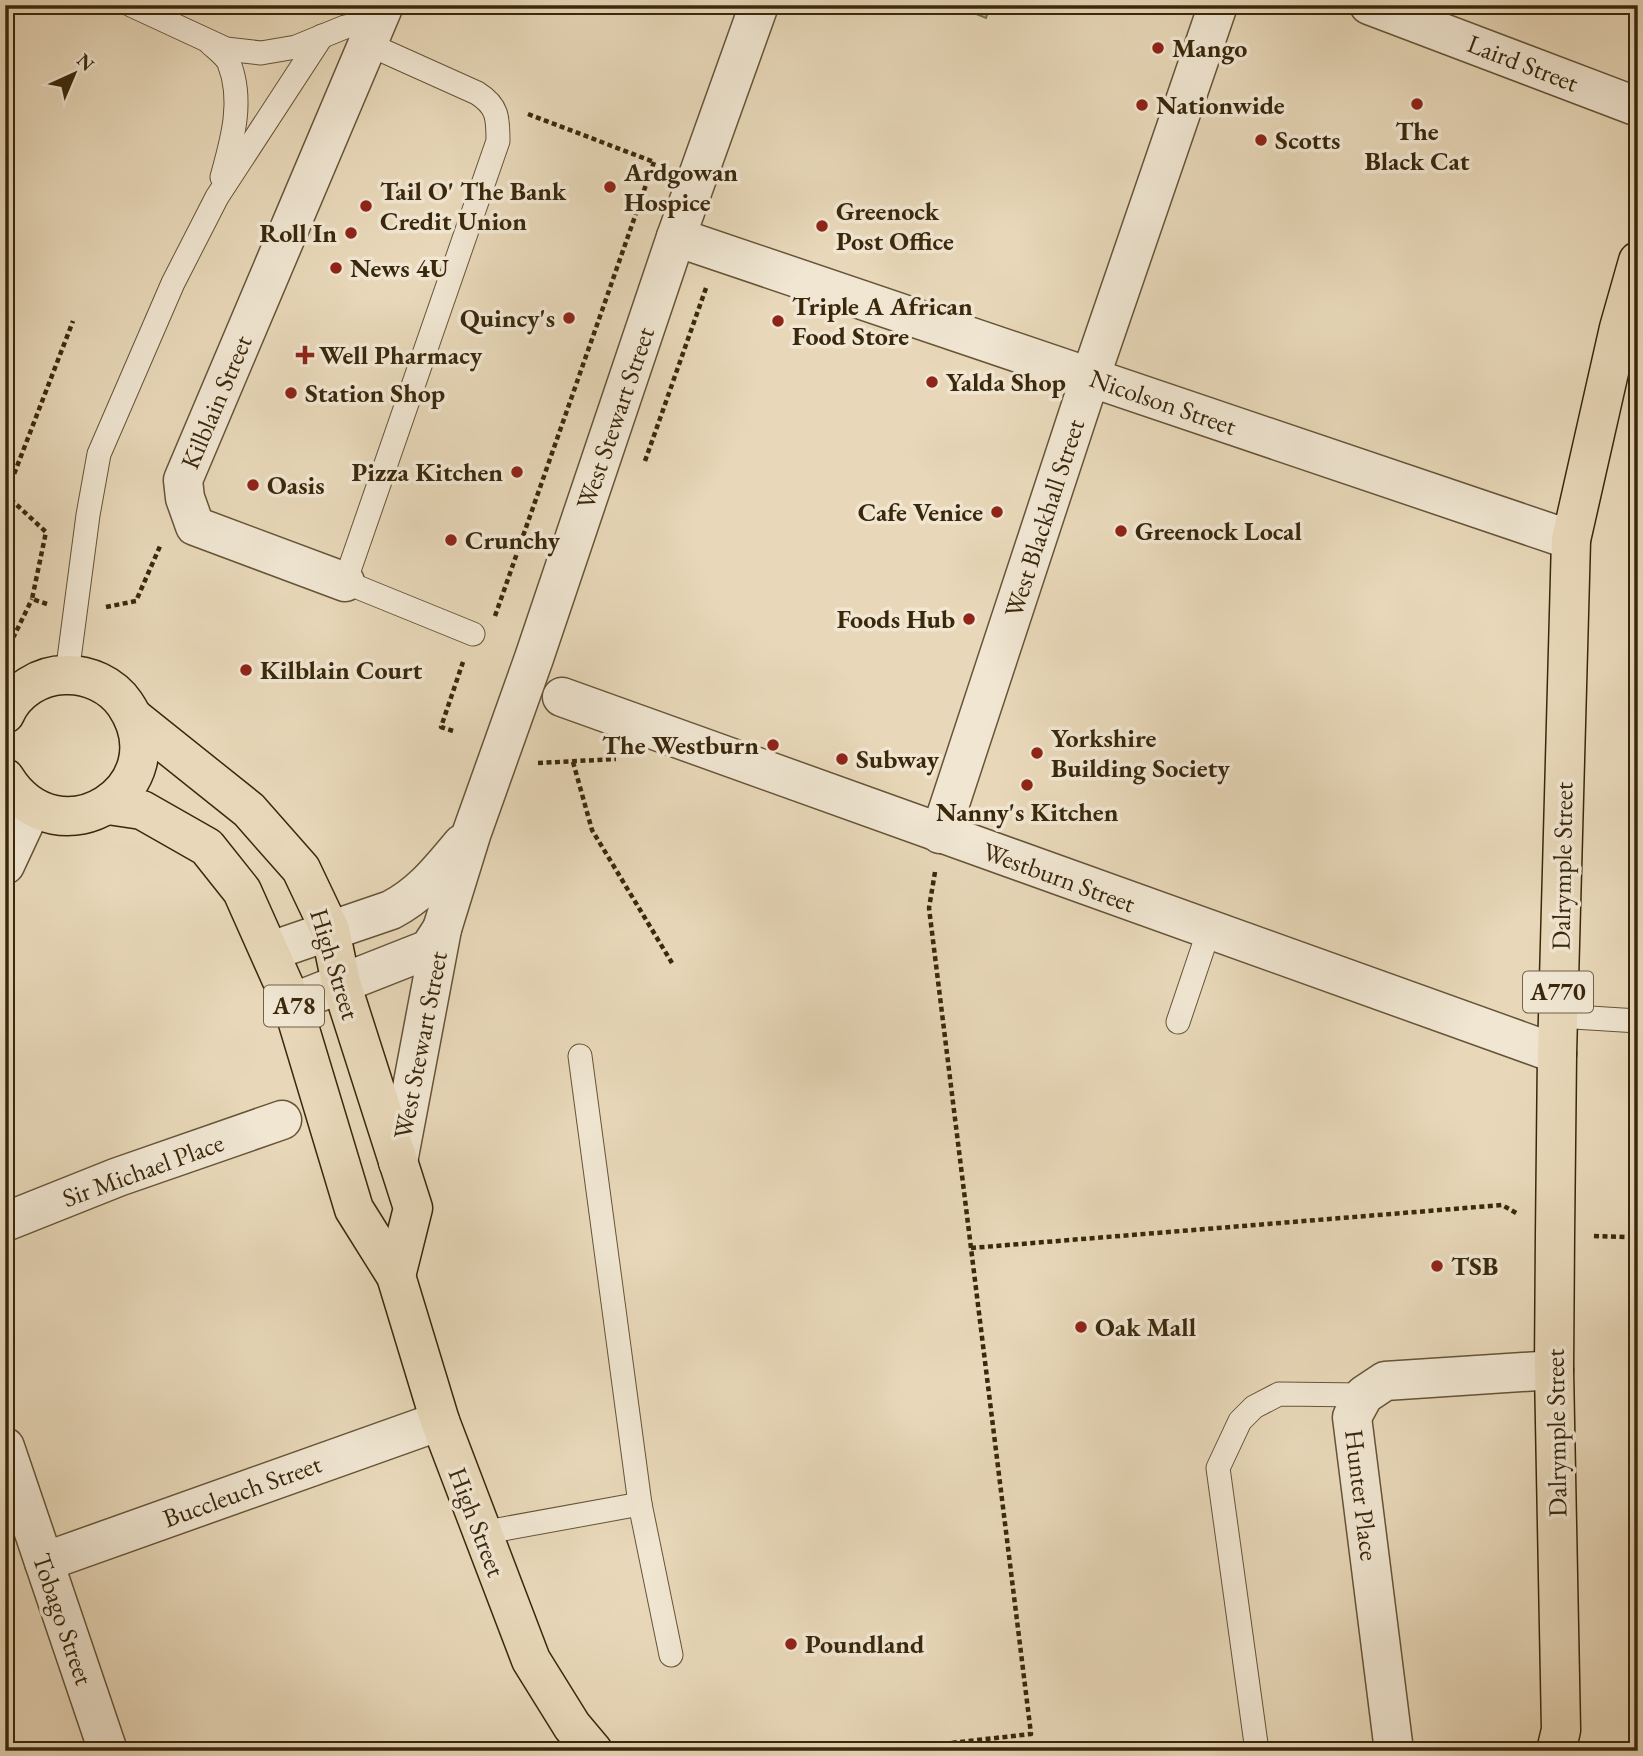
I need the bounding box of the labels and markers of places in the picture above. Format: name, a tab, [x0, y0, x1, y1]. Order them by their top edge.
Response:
place label: Mango	[1172, 31, 1247, 65]
marker: Mango	[1150, 40, 1166, 56]
place label: Nationwide	[1156, 88, 1285, 122]
marker: The Black Cat	[1409, 96, 1425, 112]
marker: Nationwide	[1134, 97, 1150, 113]
place label: The Black Cat	[1364, 114, 1470, 178]
place label: Scotts	[1275, 123, 1340, 157]
marker: Scotts	[1253, 132, 1269, 148]
place label: Ardgowan Hospice	[623, 155, 738, 219]
place label: Tail O' The Bank Credit Union	[380, 174, 567, 238]
marker: Ardgowan Hospice	[602, 179, 618, 195]
place label: Greenock Post Office	[836, 194, 954, 258]
marker: Tail O' The Bank Credit Union	[358, 198, 374, 214]
place label: Roll In	[259, 216, 337, 250]
marker: Greenock Post Office	[814, 218, 830, 234]
marker: Roll In	[343, 225, 359, 241]
place label: News 4U	[350, 251, 450, 285]
marker: News 4U	[328, 260, 344, 276]
place label: Triple A African Food Store	[792, 289, 973, 353]
place label: Quincy's	[460, 301, 555, 335]
marker: Quincy's	[561, 310, 577, 326]
marker: Triple A African Food Store	[770, 313, 786, 329]
place label: Well Pharmacy	[319, 338, 483, 372]
marker: Well Pharmacy	[297, 347, 313, 363]
place label: Yalda Shop	[946, 365, 1066, 399]
marker: Yalda Shop	[924, 374, 940, 390]
place label: Station Shop	[305, 376, 445, 410]
marker: Station Shop	[283, 385, 299, 401]
place label: Pizza Kitchen	[351, 455, 503, 489]
marker: Pizza Kitchen	[509, 464, 525, 480]
place label: Oasis	[267, 468, 325, 502]
marker: Oasis	[245, 477, 261, 493]
place label: Cafe Venice	[858, 495, 983, 529]
marker: Cafe Venice	[989, 504, 1005, 520]
place label: Greenock Local	[1135, 514, 1302, 548]
place label: Crunchy	[465, 523, 561, 557]
marker: Greenock Local	[1113, 523, 1129, 539]
marker: Crunchy	[443, 532, 459, 548]
place label: Foods Hub	[837, 602, 955, 636]
marker: Foods Hub	[961, 611, 977, 627]
place label: Kilblain Court	[260, 653, 423, 687]
marker: Kilblain Court	[238, 662, 254, 678]
place label: Yorkshire Building Society	[1051, 721, 1230, 785]
place label: The Westburn	[602, 728, 759, 762]
marker: The Westburn	[765, 737, 781, 753]
place label: Subway	[856, 742, 940, 776]
marker: Yorkshire Building Society	[1029, 745, 1045, 761]
marker: Subway	[834, 751, 850, 767]
marker: Nanny's Kitchen	[1019, 777, 1035, 793]
place label: Nanny's Kitchen	[936, 795, 1119, 829]
place label: TSB	[1451, 1249, 1498, 1283]
marker: TSB	[1429, 1258, 1445, 1274]
place label: Oak Mall	[1095, 1310, 1196, 1344]
marker: Oak Mall	[1073, 1319, 1089, 1335]
place label: Poundland	[805, 1627, 925, 1661]
marker: Poundland	[783, 1636, 799, 1652]

